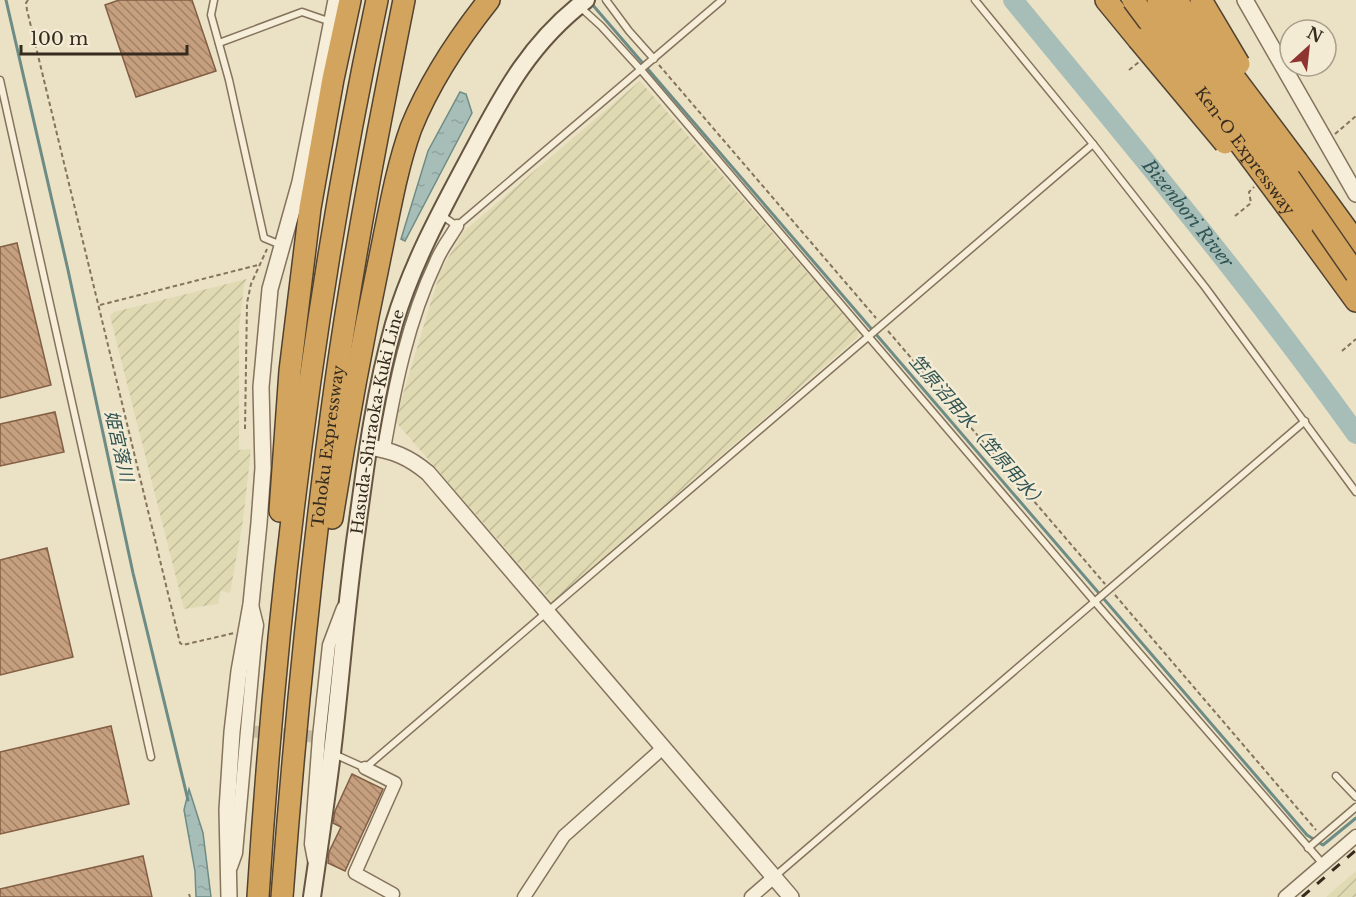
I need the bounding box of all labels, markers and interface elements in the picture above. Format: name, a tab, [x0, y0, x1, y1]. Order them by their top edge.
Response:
scale bar	[21, 18, 188, 56]
north arrow	[1278, 18, 1338, 78]
text: N	[1304, 22, 1326, 47]
text: 100 m	[30, 28, 88, 50]
street label: Ken-O Expressway	[1191, 83, 1300, 220]
water label: Bizenbori River	[1137, 154, 1238, 273]
street label: Hasuda-Shiraoka-Kuki Line	[346, 307, 408, 535]
water label: 笠原沼用水（笠原用水）	[905, 350, 1051, 514]
street label: Tohoku Expressway	[307, 363, 348, 529]
water label: 姫宮落川	[100, 408, 138, 486]

